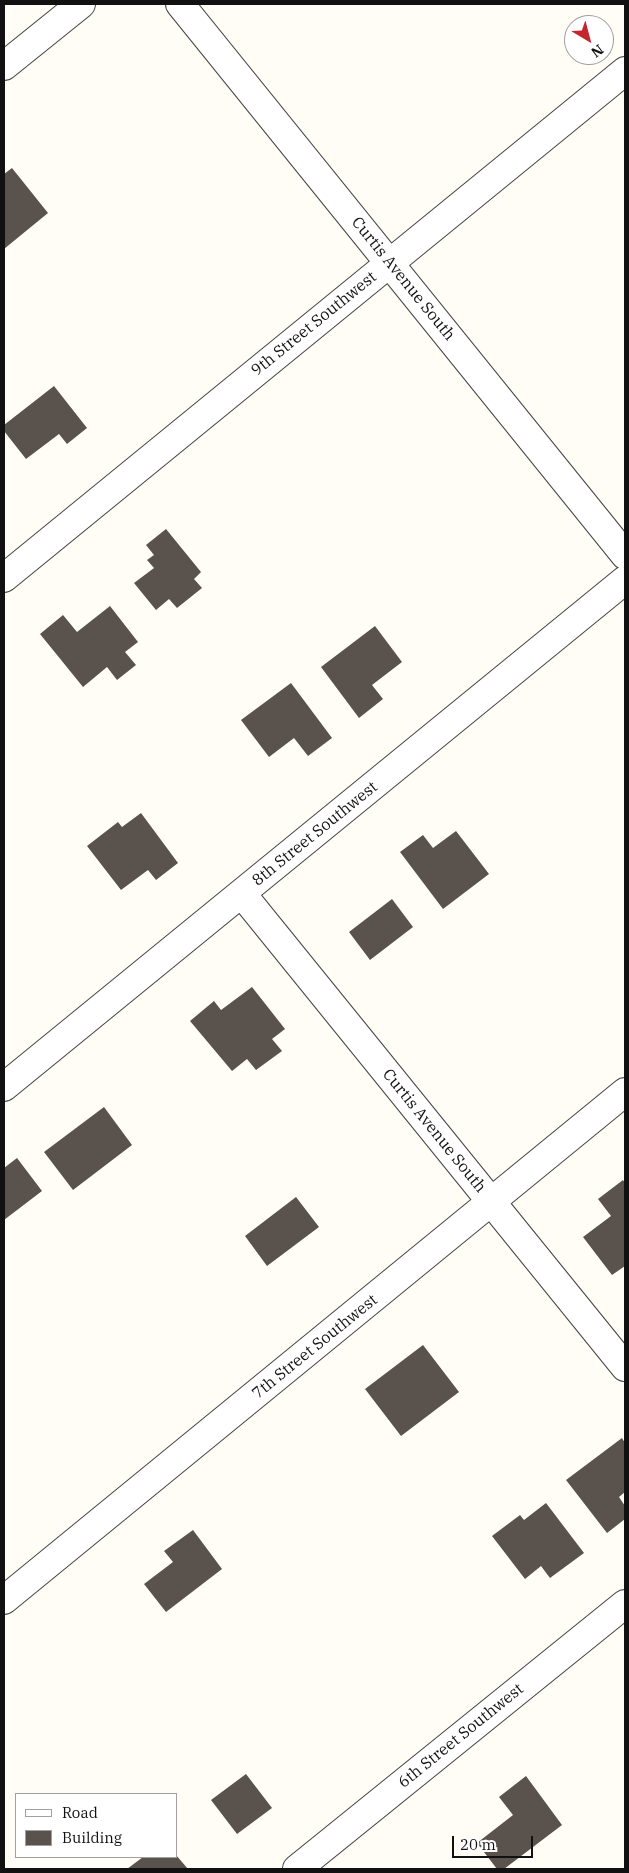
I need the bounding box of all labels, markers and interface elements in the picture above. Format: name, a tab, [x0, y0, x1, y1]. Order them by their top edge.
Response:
north arrow	[564, 15, 614, 65]
text: N	[588, 41, 607, 62]
street label: Curtis Avenue South	[347, 213, 459, 345]
street label: 9th Street Southwest	[247, 268, 381, 380]
street label: 8th Street Southwest	[248, 778, 382, 890]
street label: Curtis Avenue South	[378, 1065, 490, 1197]
street label: 7th Street Southwest	[248, 1291, 382, 1403]
street label: 6th Street Southwest	[394, 1680, 528, 1792]
legend	[15, 1793, 178, 1858]
text: Road	[62, 1803, 98, 1822]
scale bar	[454, 1826, 535, 1858]
text: Building	[62, 1828, 122, 1847]
text: 20 m	[460, 1835, 496, 1854]

